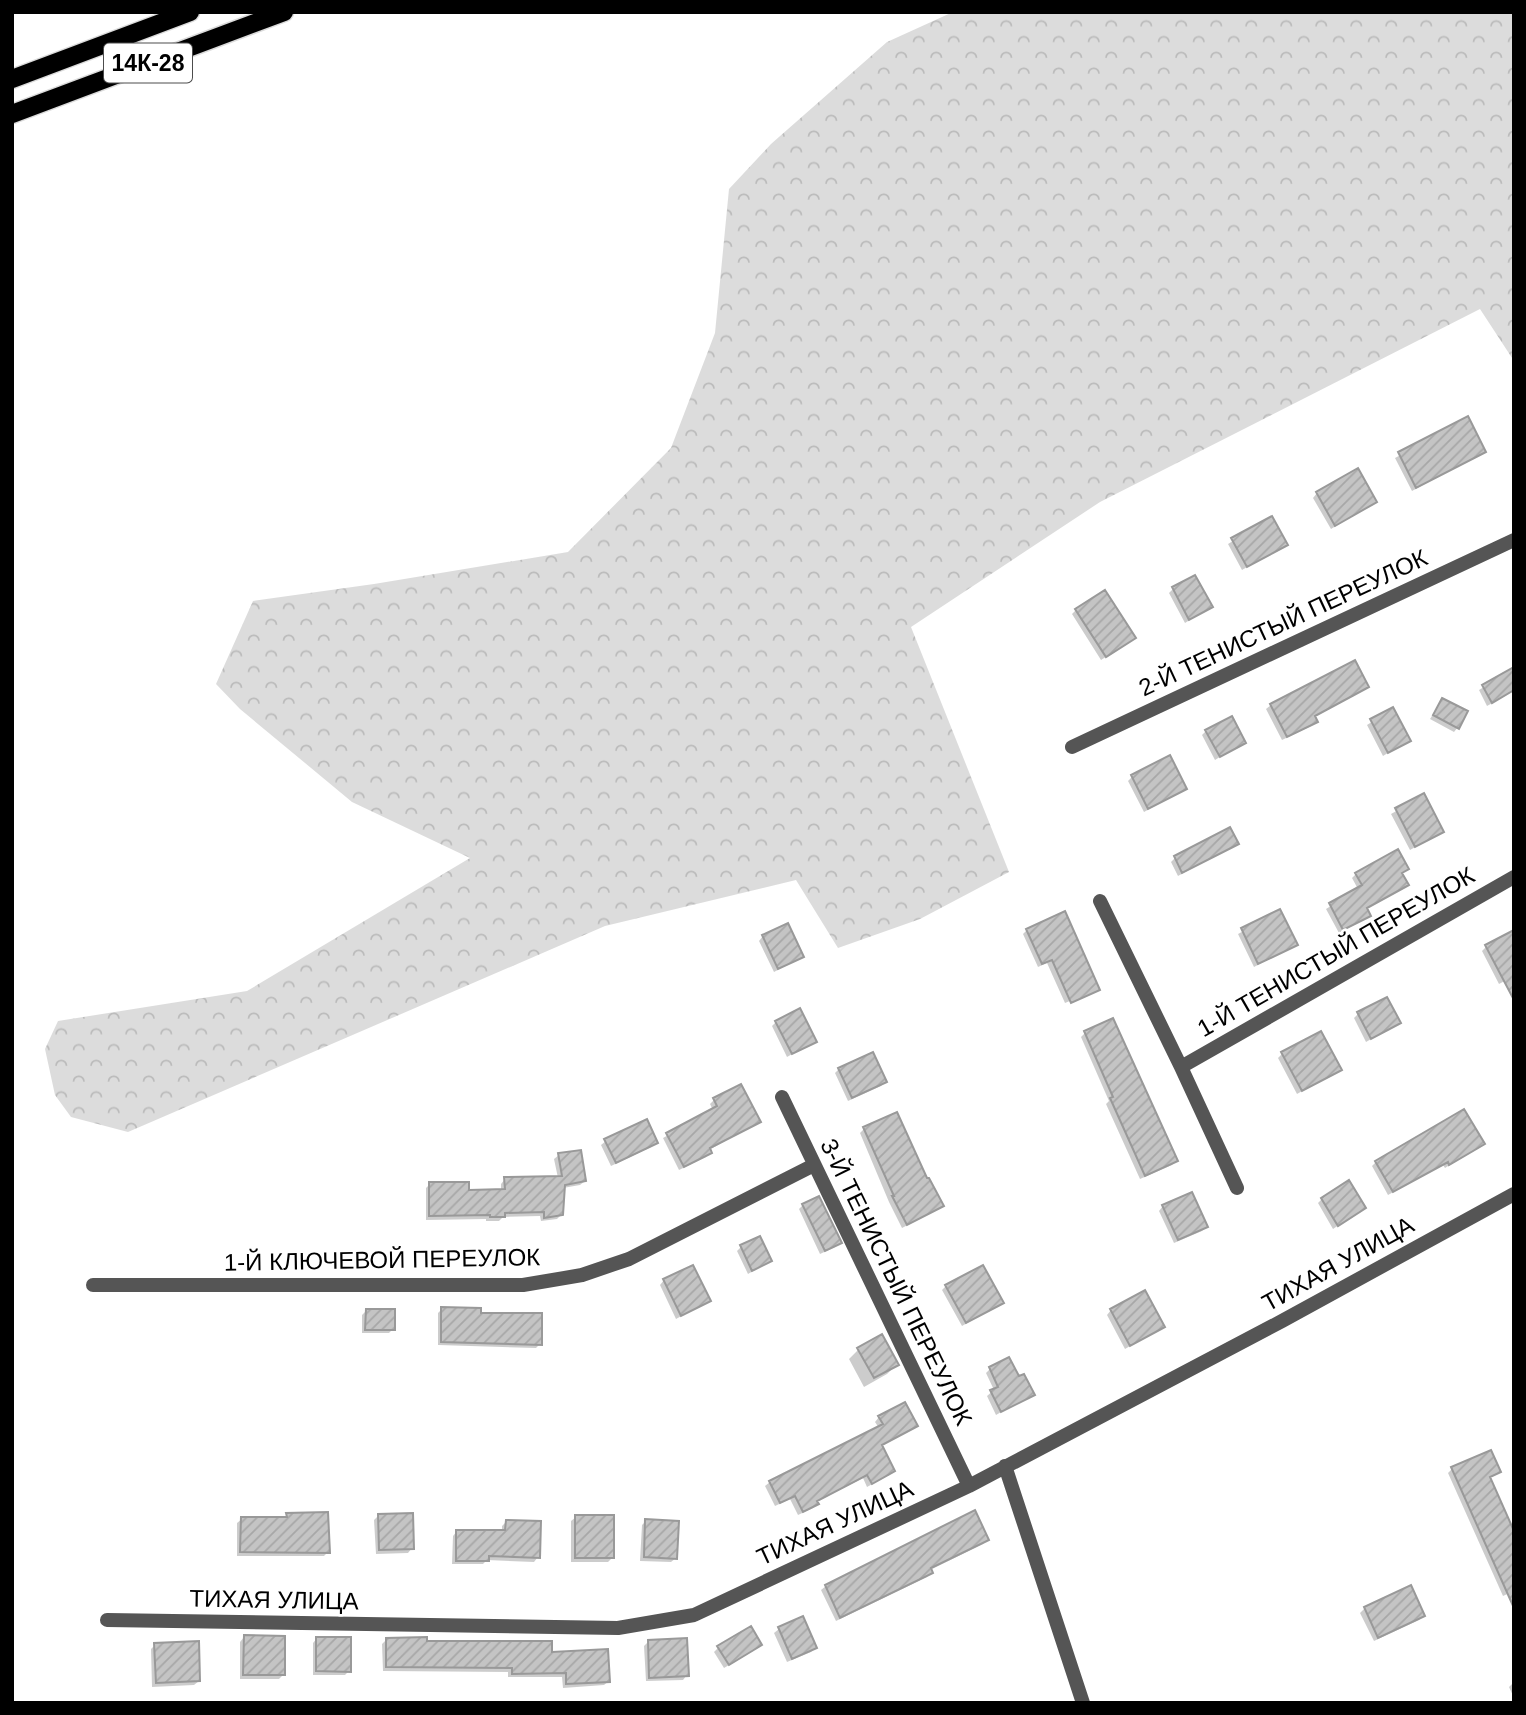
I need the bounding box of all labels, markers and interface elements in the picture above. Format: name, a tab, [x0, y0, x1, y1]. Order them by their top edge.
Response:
road number: 14К-28	[104, 44, 192, 82]
street label: 2-Й ТЕНИСТЫЙ ПЕРЕУЛОК	[1134, 544, 1431, 701]
street label: 1-Й ТЕНИСТЫЙ ПЕРЕУЛОК	[1193, 861, 1479, 1042]
street label: 3-Й ТЕНИСТЫЙ ПЕРЕУЛОК	[815, 1134, 978, 1429]
street label: ТИХАЯ УЛИЦА	[1257, 1211, 1418, 1316]
street label: 1-Й КЛЮЧЕВОЙ ПЕРЕУЛОК	[224, 1243, 540, 1276]
street label: ТИХАЯ УЛИЦА	[752, 1475, 917, 1571]
street label: ТИХАЯ УЛИЦА	[189, 1585, 359, 1614]

